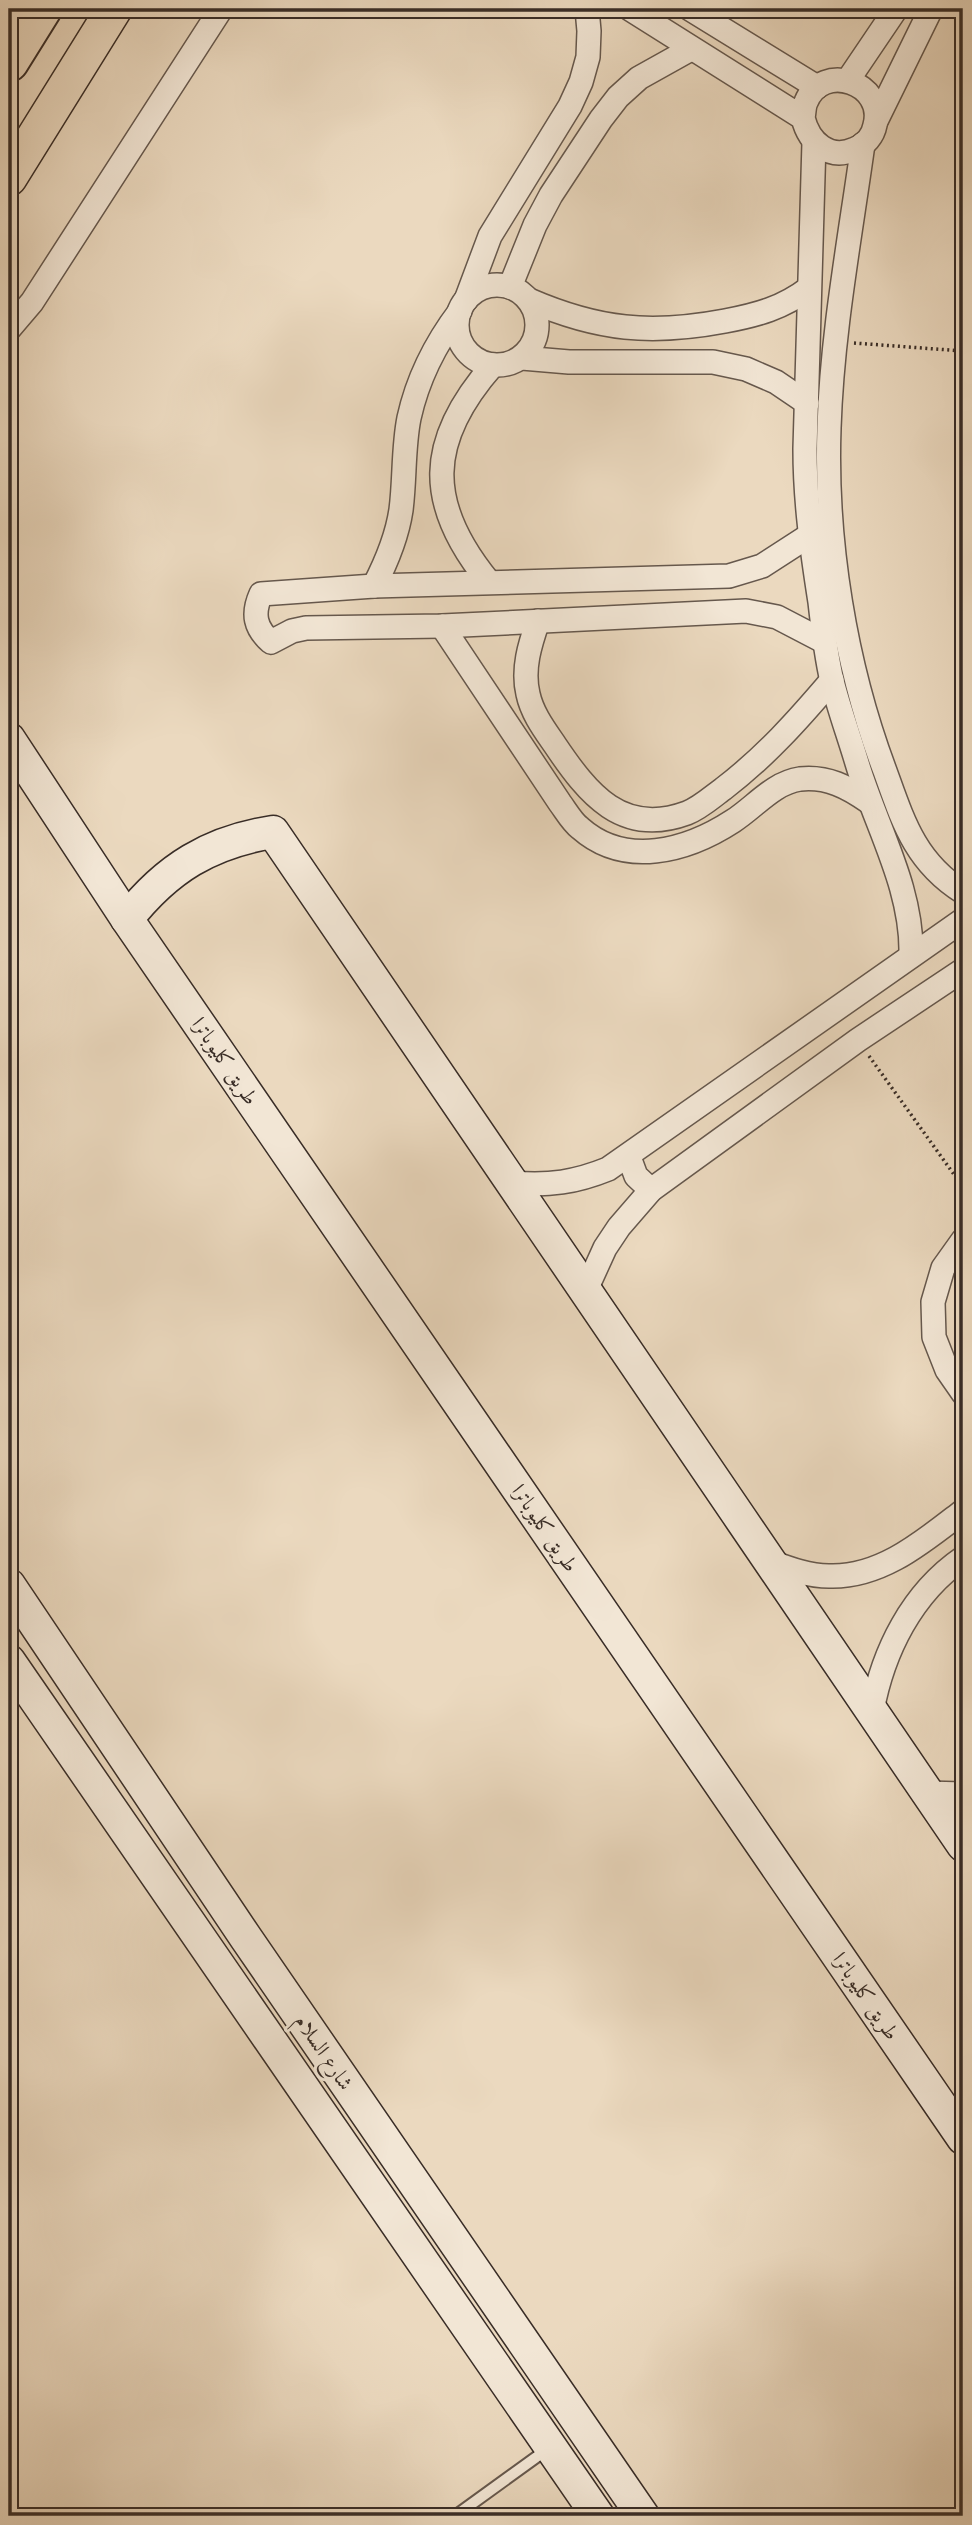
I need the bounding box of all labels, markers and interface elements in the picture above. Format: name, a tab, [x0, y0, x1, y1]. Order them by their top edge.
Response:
street label: طريق كليوباترا	[186, 1012, 264, 1110]
street label: طريق كليوباترا	[506, 1479, 584, 1577]
street label: طريق كليوباترا	[827, 1947, 905, 2045]
street label: شارع السلام	[285, 2009, 359, 2098]

